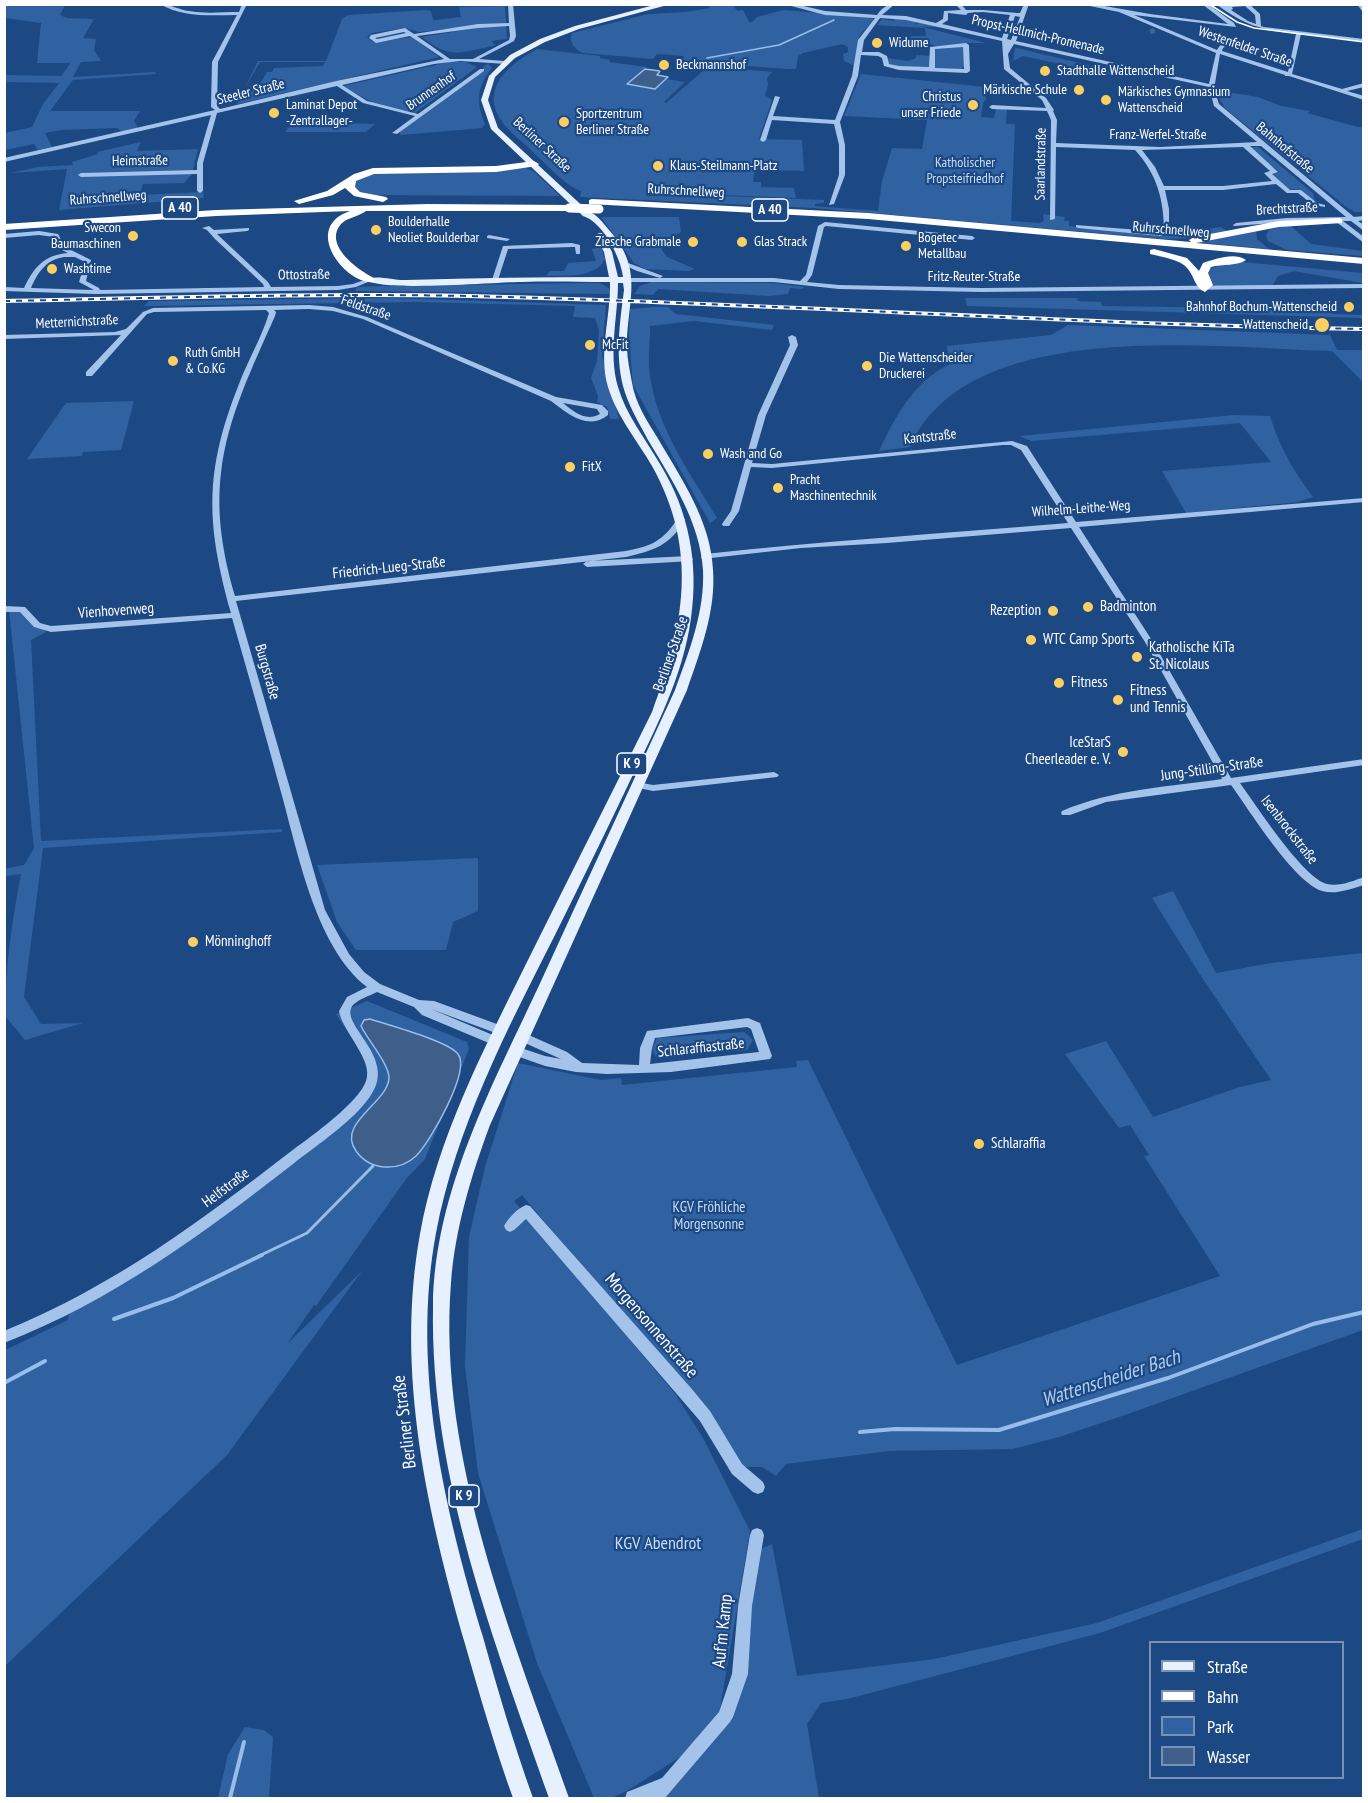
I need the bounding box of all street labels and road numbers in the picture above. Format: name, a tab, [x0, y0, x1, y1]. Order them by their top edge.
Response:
street label: Propst-Hellmich-Promenade	[970, 12, 1106, 58]
street label: Westenfelder Straße	[1196, 23, 1294, 71]
street label: Brunnenhof	[403, 68, 459, 114]
street label: Steeler Straße	[216, 76, 286, 108]
street label: Berliner Straße	[510, 114, 574, 176]
street label: Bahnhofstraße	[1252, 119, 1318, 177]
street label: Saarlandstraße	[1032, 127, 1050, 201]
street label: Franz-Werfel-Straße	[1110, 127, 1206, 143]
street label: Heimstraße	[112, 152, 168, 170]
street label: Ruhrschnellweg	[647, 181, 725, 201]
street label: Ruhrschnellweg	[69, 187, 147, 209]
road number: A 40	[162, 197, 198, 219]
road number: A 40	[752, 199, 788, 221]
street label: Brechtstraße	[1256, 199, 1318, 219]
street label: Ruhrschnellweg	[1132, 218, 1210, 242]
street label: Ottostraße	[278, 266, 330, 284]
street label: Fritz-Reuter-Straße	[928, 269, 1020, 285]
street label: Feldstraße	[339, 292, 393, 324]
street label: Metternichstraße	[35, 311, 119, 333]
street label: Kantstraße	[903, 426, 957, 448]
street label: Wilhelm-Leithe-Weg	[1031, 497, 1131, 521]
street label: Friedrich-Lueg-Straße	[332, 553, 446, 583]
street label: Vienhovenweg	[78, 599, 154, 623]
street label: Berliner Straße	[650, 614, 692, 694]
street label: Burgstraße	[250, 642, 284, 702]
road number: K 9	[617, 753, 647, 775]
street label: Jung-Stilling-Straße	[1160, 753, 1264, 785]
street label: Isenbrockstraße	[1257, 792, 1321, 868]
street label: Schlaraffiastraße	[657, 1034, 745, 1062]
street label: Helfstraße	[199, 1164, 253, 1212]
street label: Morgensonnenstraße	[600, 1269, 702, 1383]
street label: Berliner Straße	[389, 1374, 421, 1470]
road number: K 9	[449, 1485, 479, 1507]
street label: Auf'm Kamp	[708, 1593, 738, 1669]

